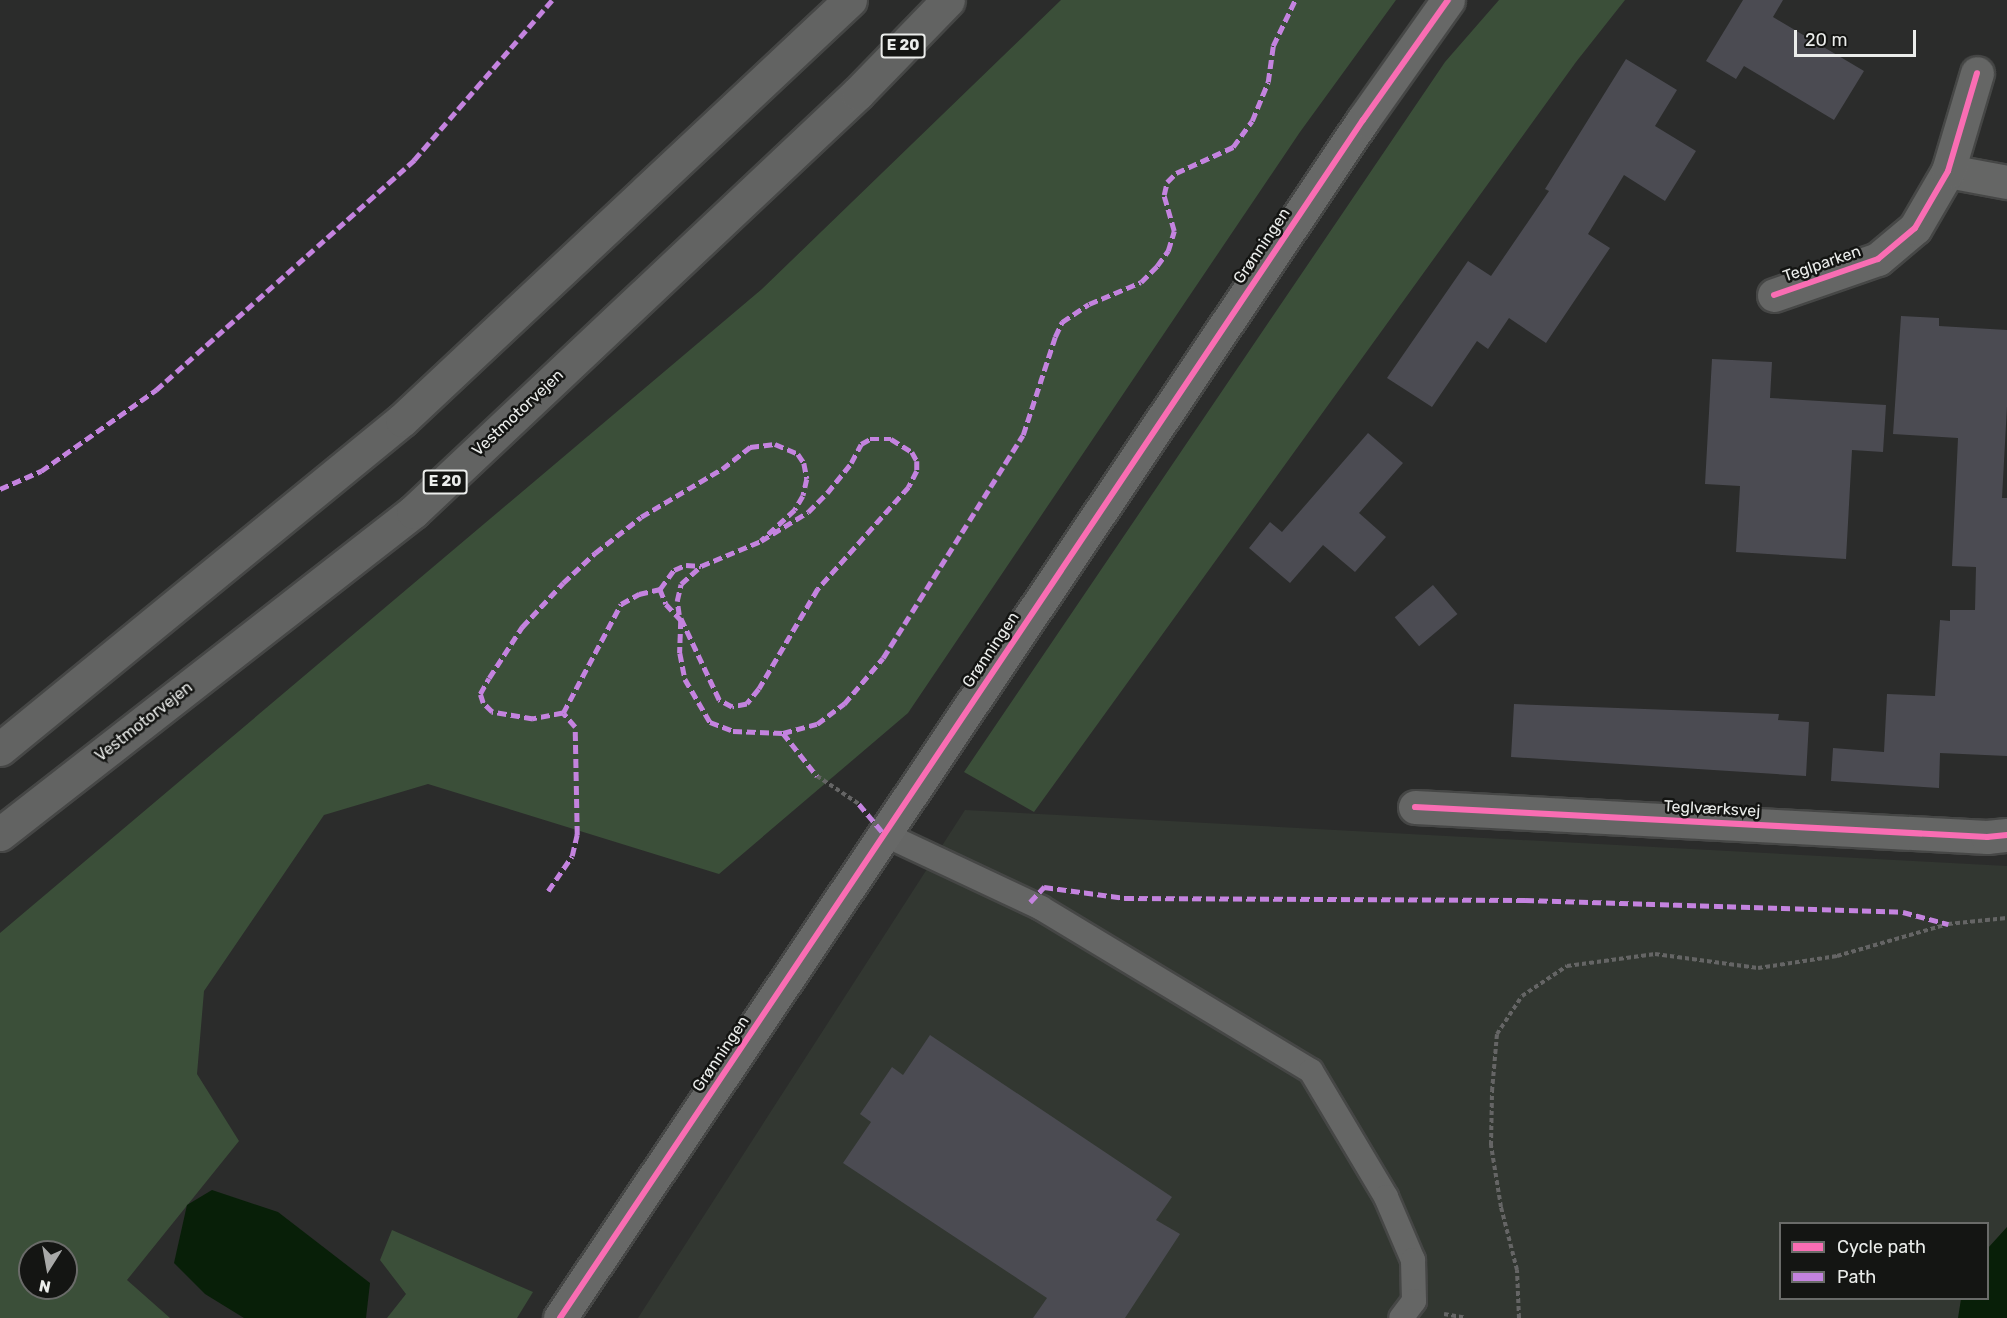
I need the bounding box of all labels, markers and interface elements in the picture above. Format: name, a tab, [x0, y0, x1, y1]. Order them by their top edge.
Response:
scale bar	[1797, 18, 1918, 56]
text: 20 m	[1805, 29, 1847, 51]
road number: E 20	[880, 34, 926, 58]
street label: Grønningen	[1230, 204, 1294, 288]
street label: Teglparken	[1781, 242, 1863, 286]
street label: Vestmotorvejen	[468, 366, 568, 460]
road number: E 20	[422, 470, 468, 494]
street label: Grønningen	[959, 608, 1023, 692]
street label: Vestmotorvejen	[92, 678, 196, 766]
street label: Teglværksvej	[1663, 797, 1761, 821]
street label: Grønningen	[689, 1012, 753, 1096]
legend	[1779, 1222, 1989, 1300]
text: Cycle path	[1837, 1236, 1926, 1258]
north arrow	[18, 1240, 78, 1300]
text: Path	[1837, 1266, 1876, 1288]
text: N	[37, 1276, 52, 1297]

